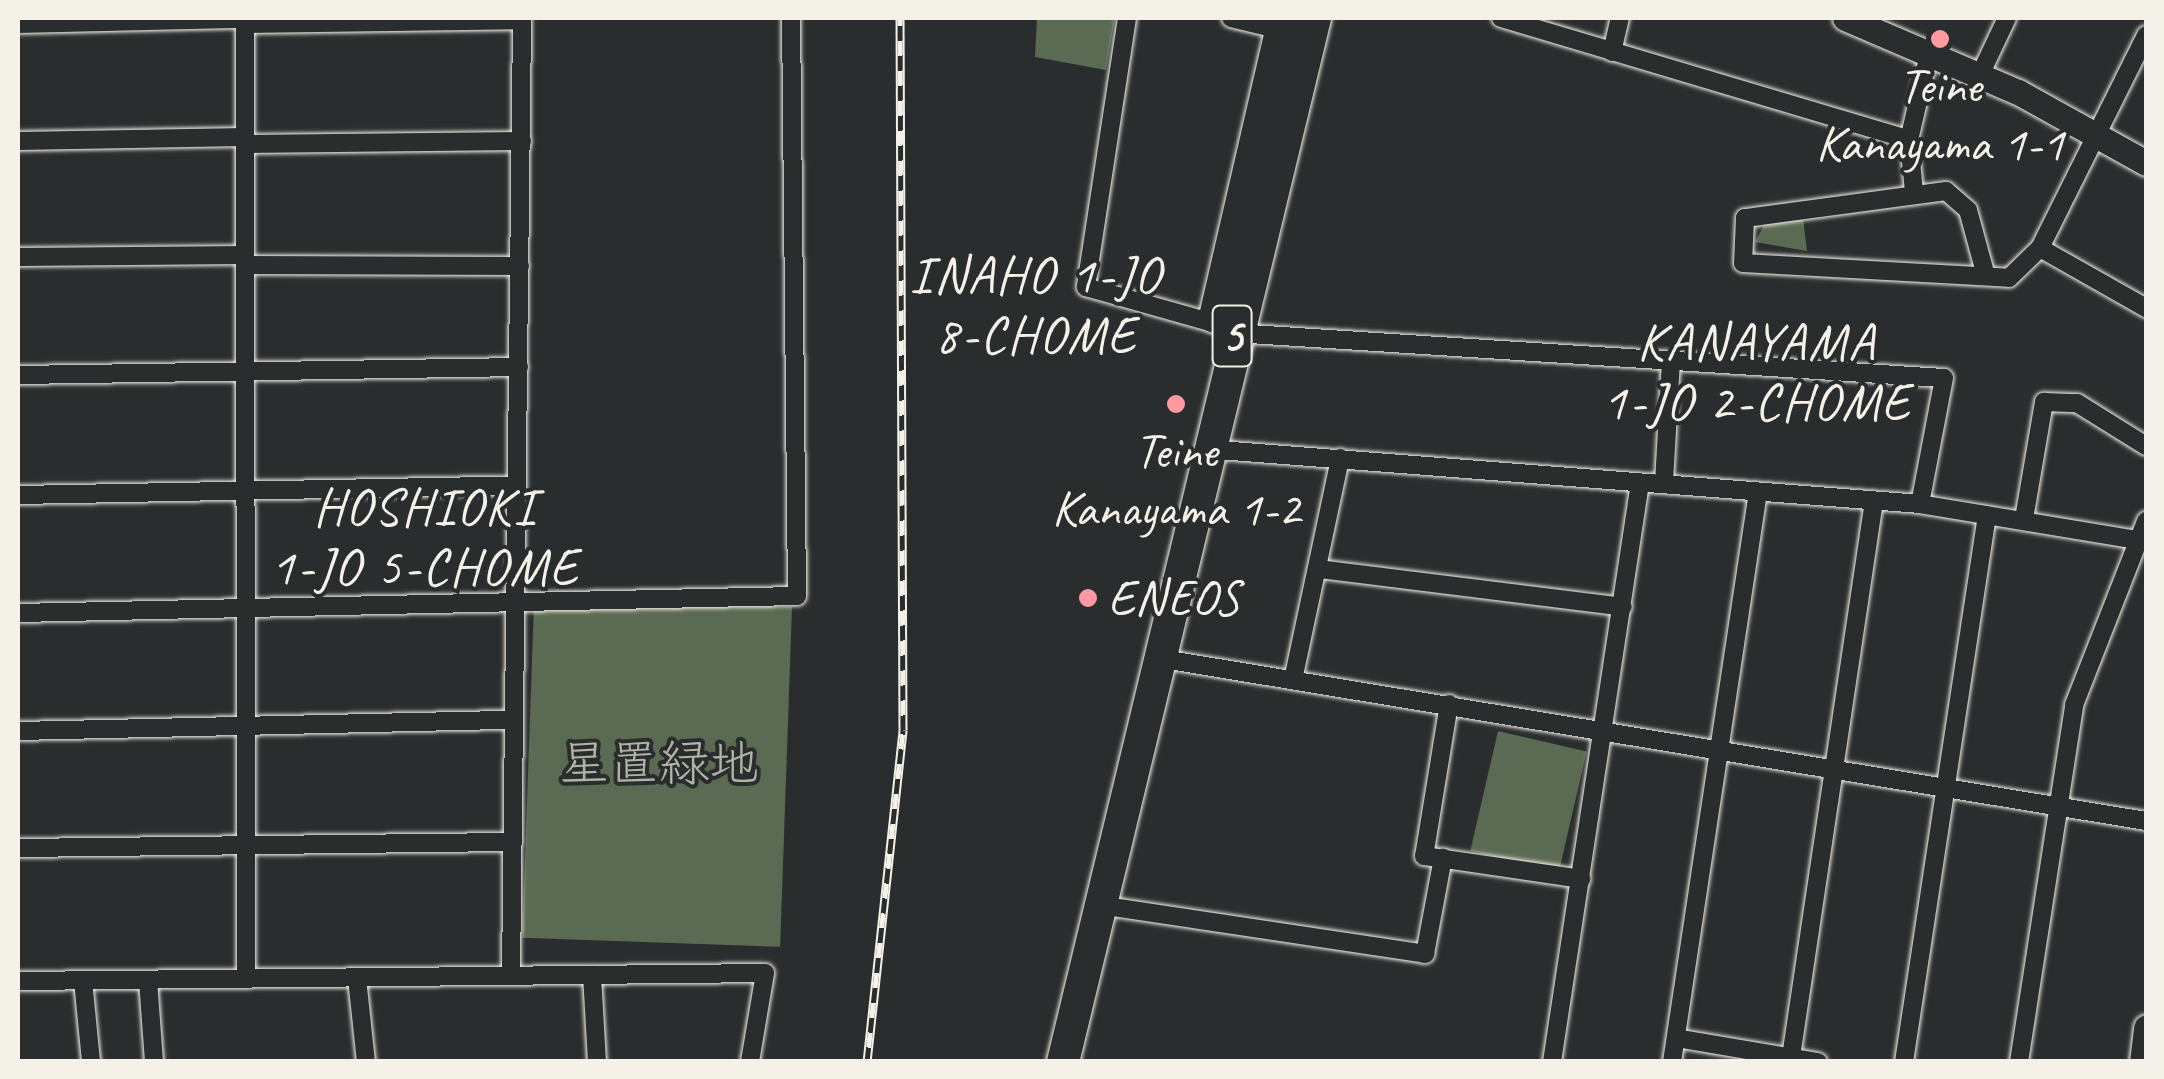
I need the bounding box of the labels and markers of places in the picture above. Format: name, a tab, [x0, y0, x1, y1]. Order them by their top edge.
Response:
marker: Teine Kanayama 1-1	[1929, 28, 1951, 50]
place label: Teine Kanayama 1-1	[1816, 55, 2064, 172]
marker: Teine Kanayama 1-2	[1165, 393, 1187, 415]
place label: Teine Kanayama 1-2	[1052, 420, 1300, 538]
place label: ENEOS	[1108, 568, 1239, 628]
marker: ENEOS	[1077, 587, 1099, 609]

